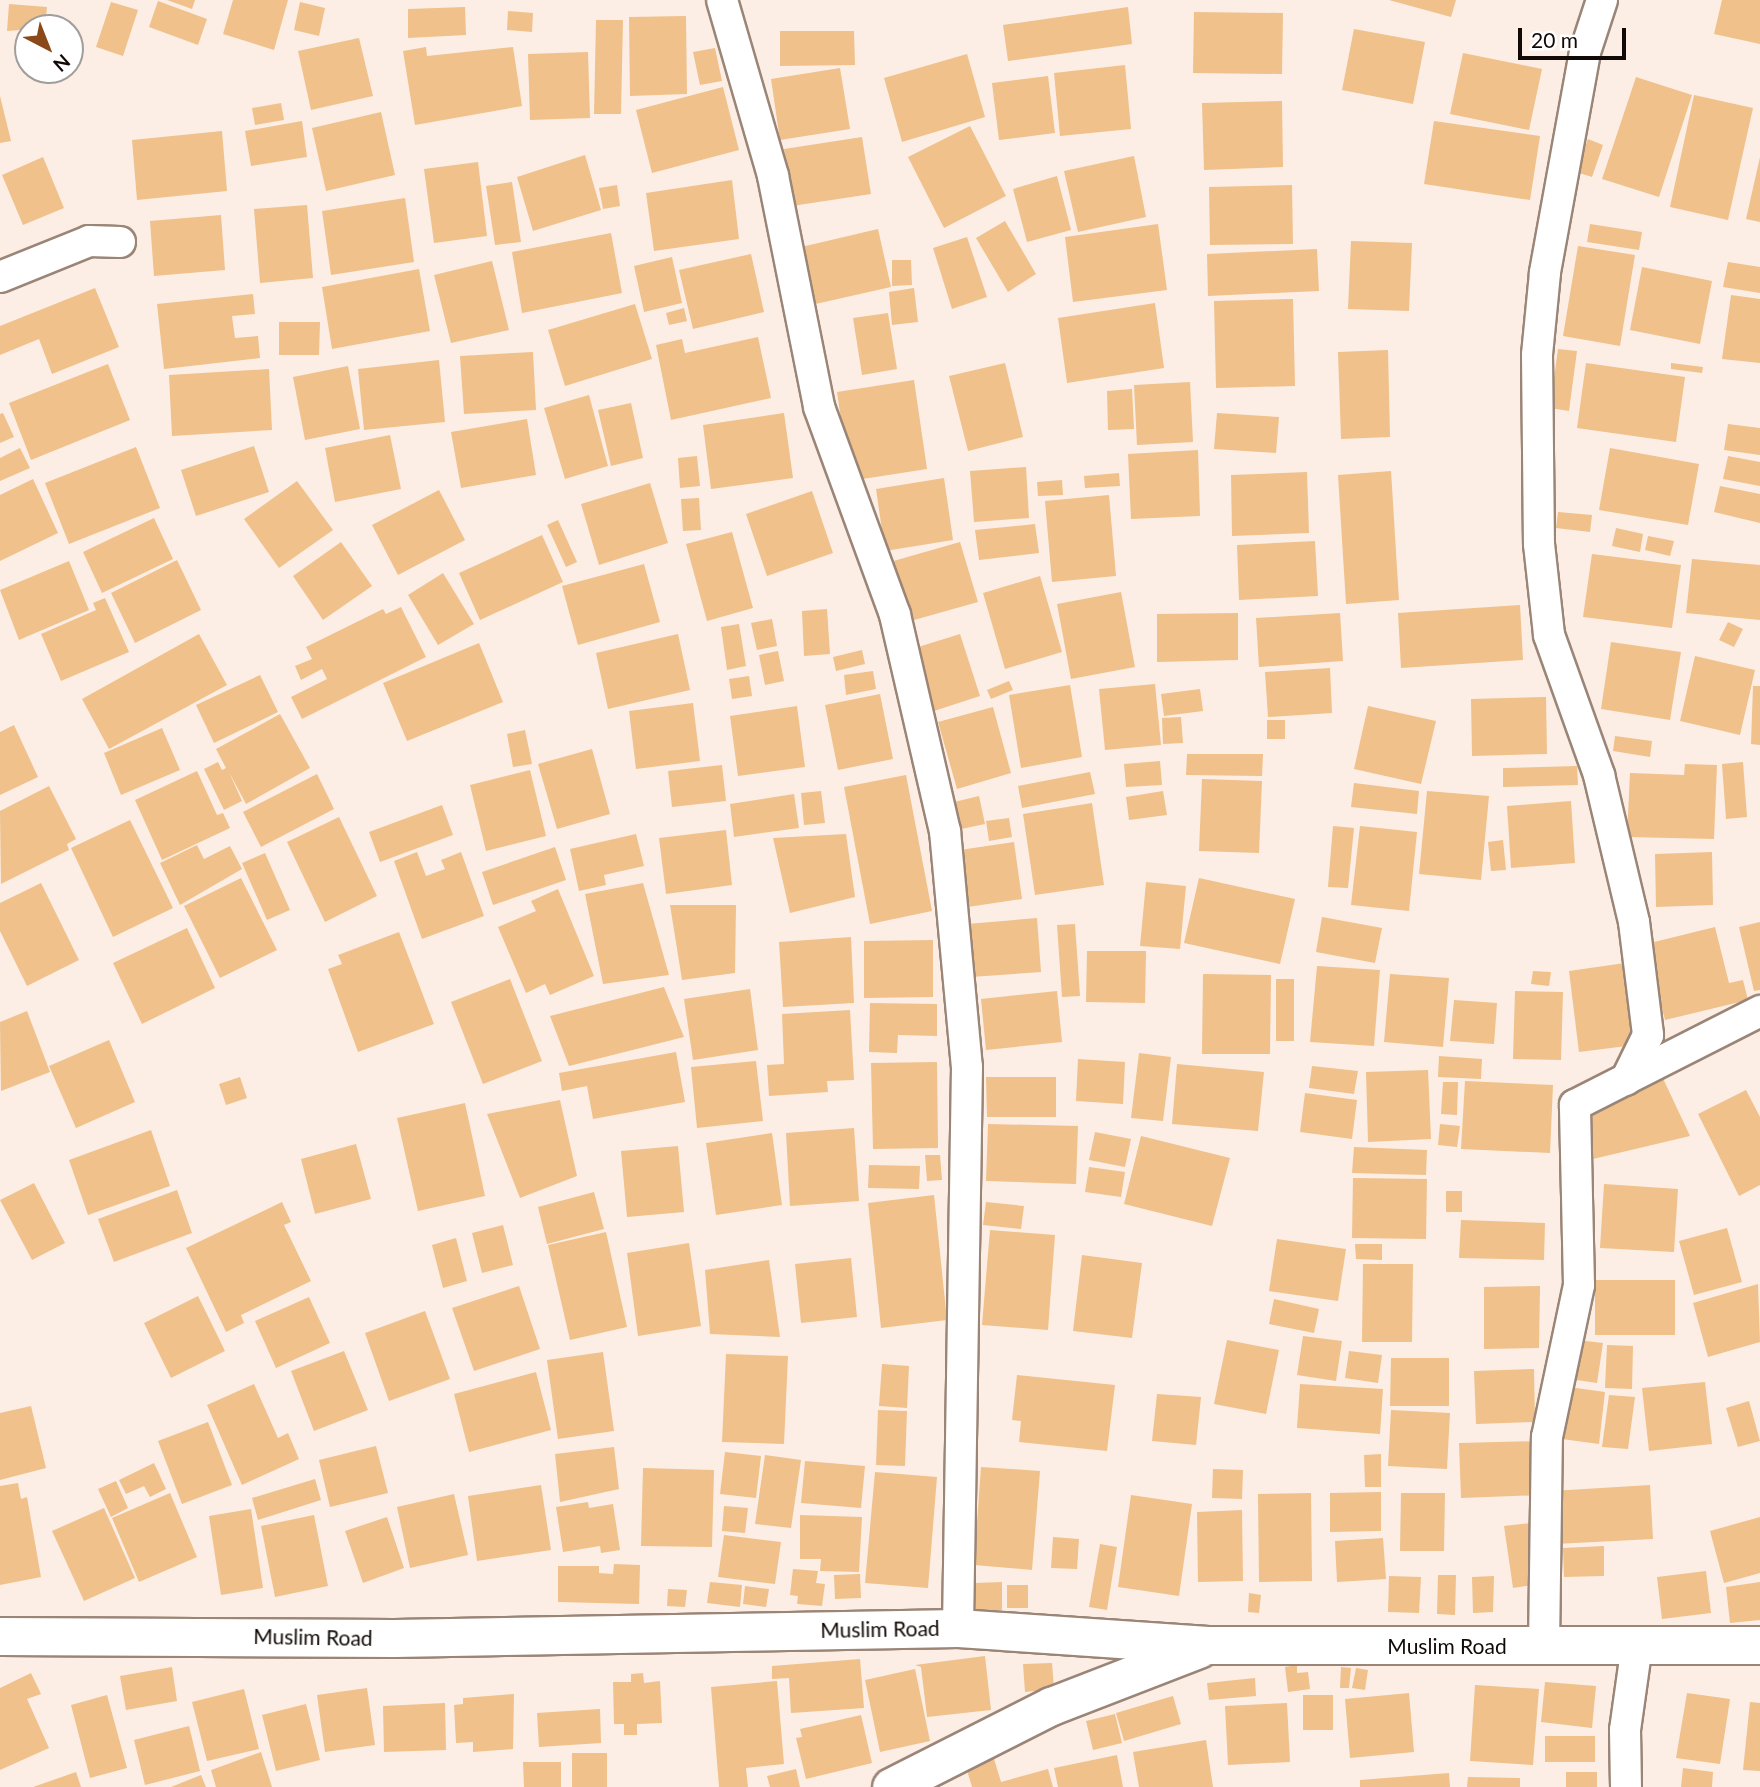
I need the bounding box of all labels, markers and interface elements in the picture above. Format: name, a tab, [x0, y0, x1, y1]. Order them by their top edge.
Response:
north arrow	[14, 14, 84, 84]
scale bar	[1522, 14, 1630, 58]
text: 20 m	[1531, 27, 1578, 52]
text: N	[49, 50, 75, 77]
street label: Muslim Road	[820, 1615, 940, 1643]
street label: Muslim Road	[253, 1623, 373, 1651]
street label: Muslim Road	[1387, 1633, 1507, 1659]

